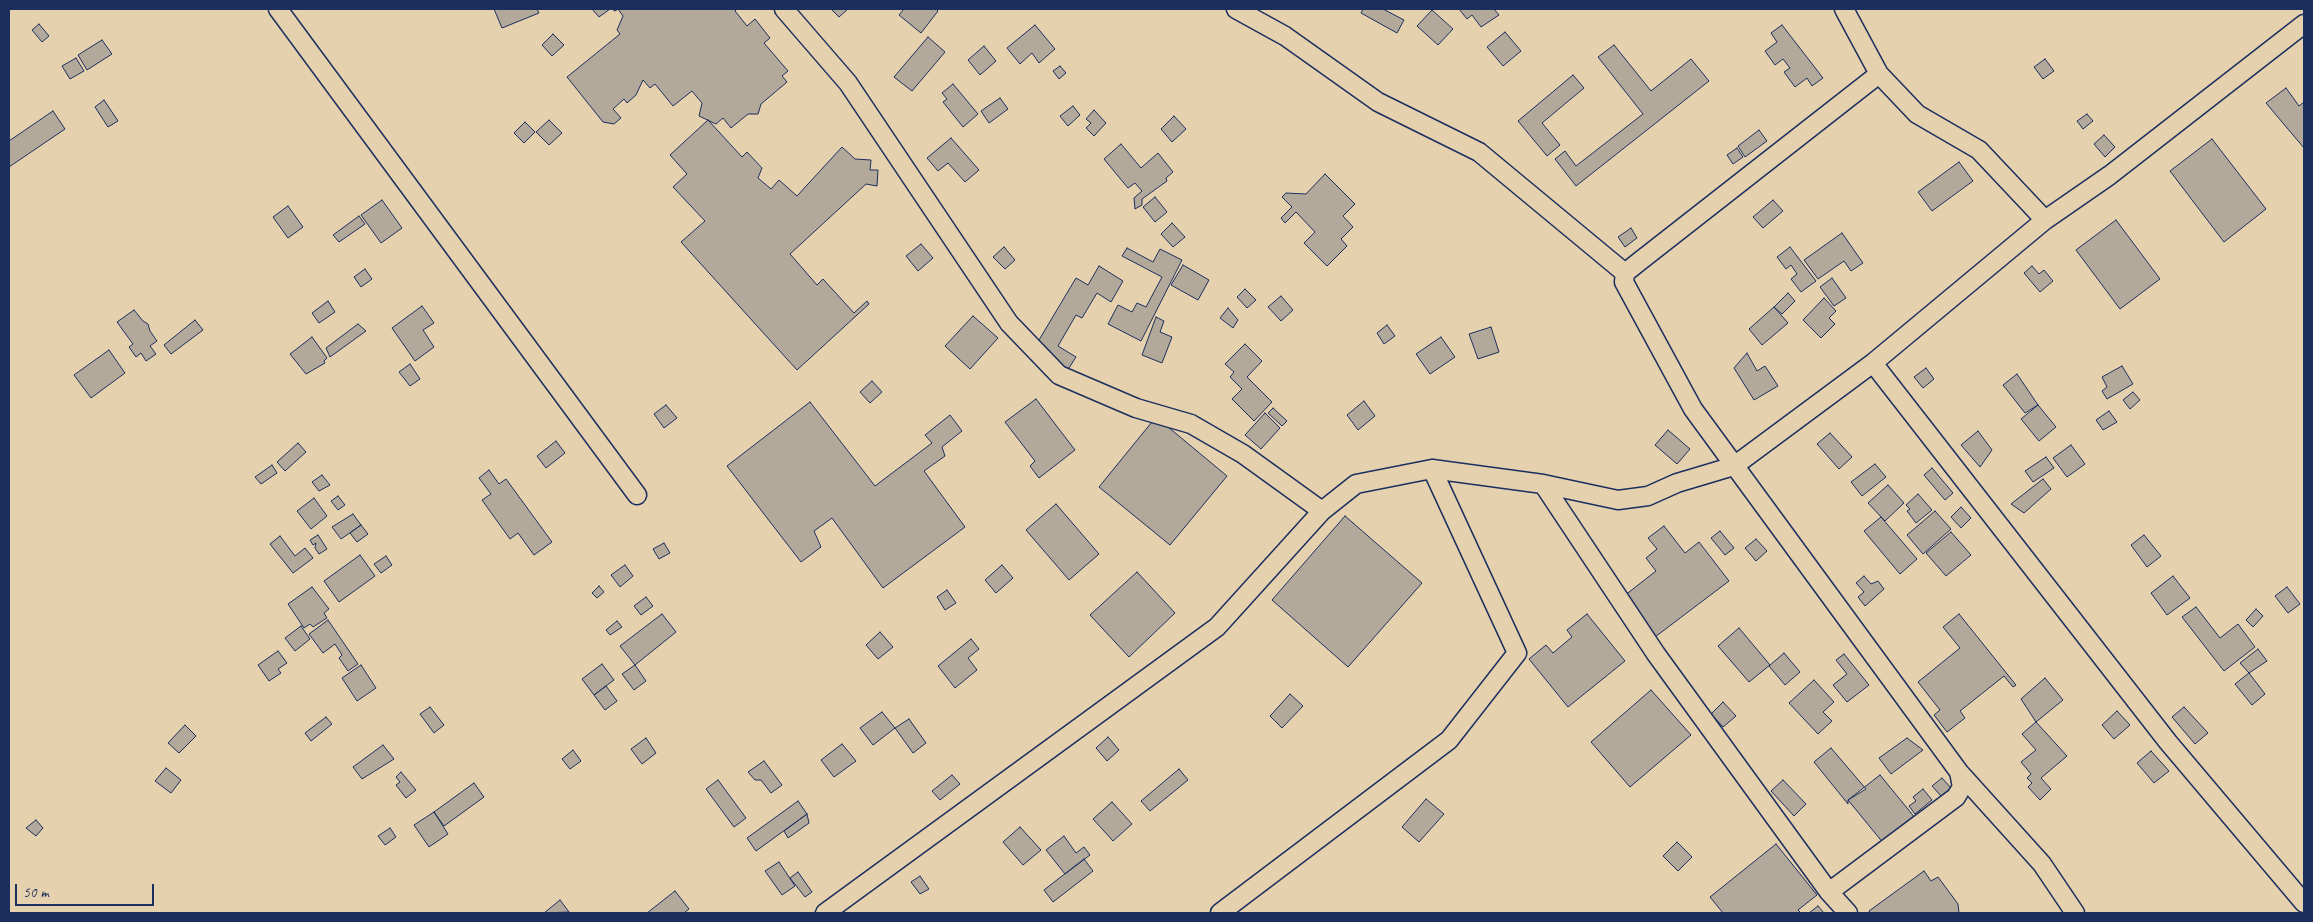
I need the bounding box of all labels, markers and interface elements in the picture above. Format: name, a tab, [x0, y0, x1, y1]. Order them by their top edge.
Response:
scale bar	[18, 874, 156, 906]
text: 50 m	[23, 883, 49, 902]

